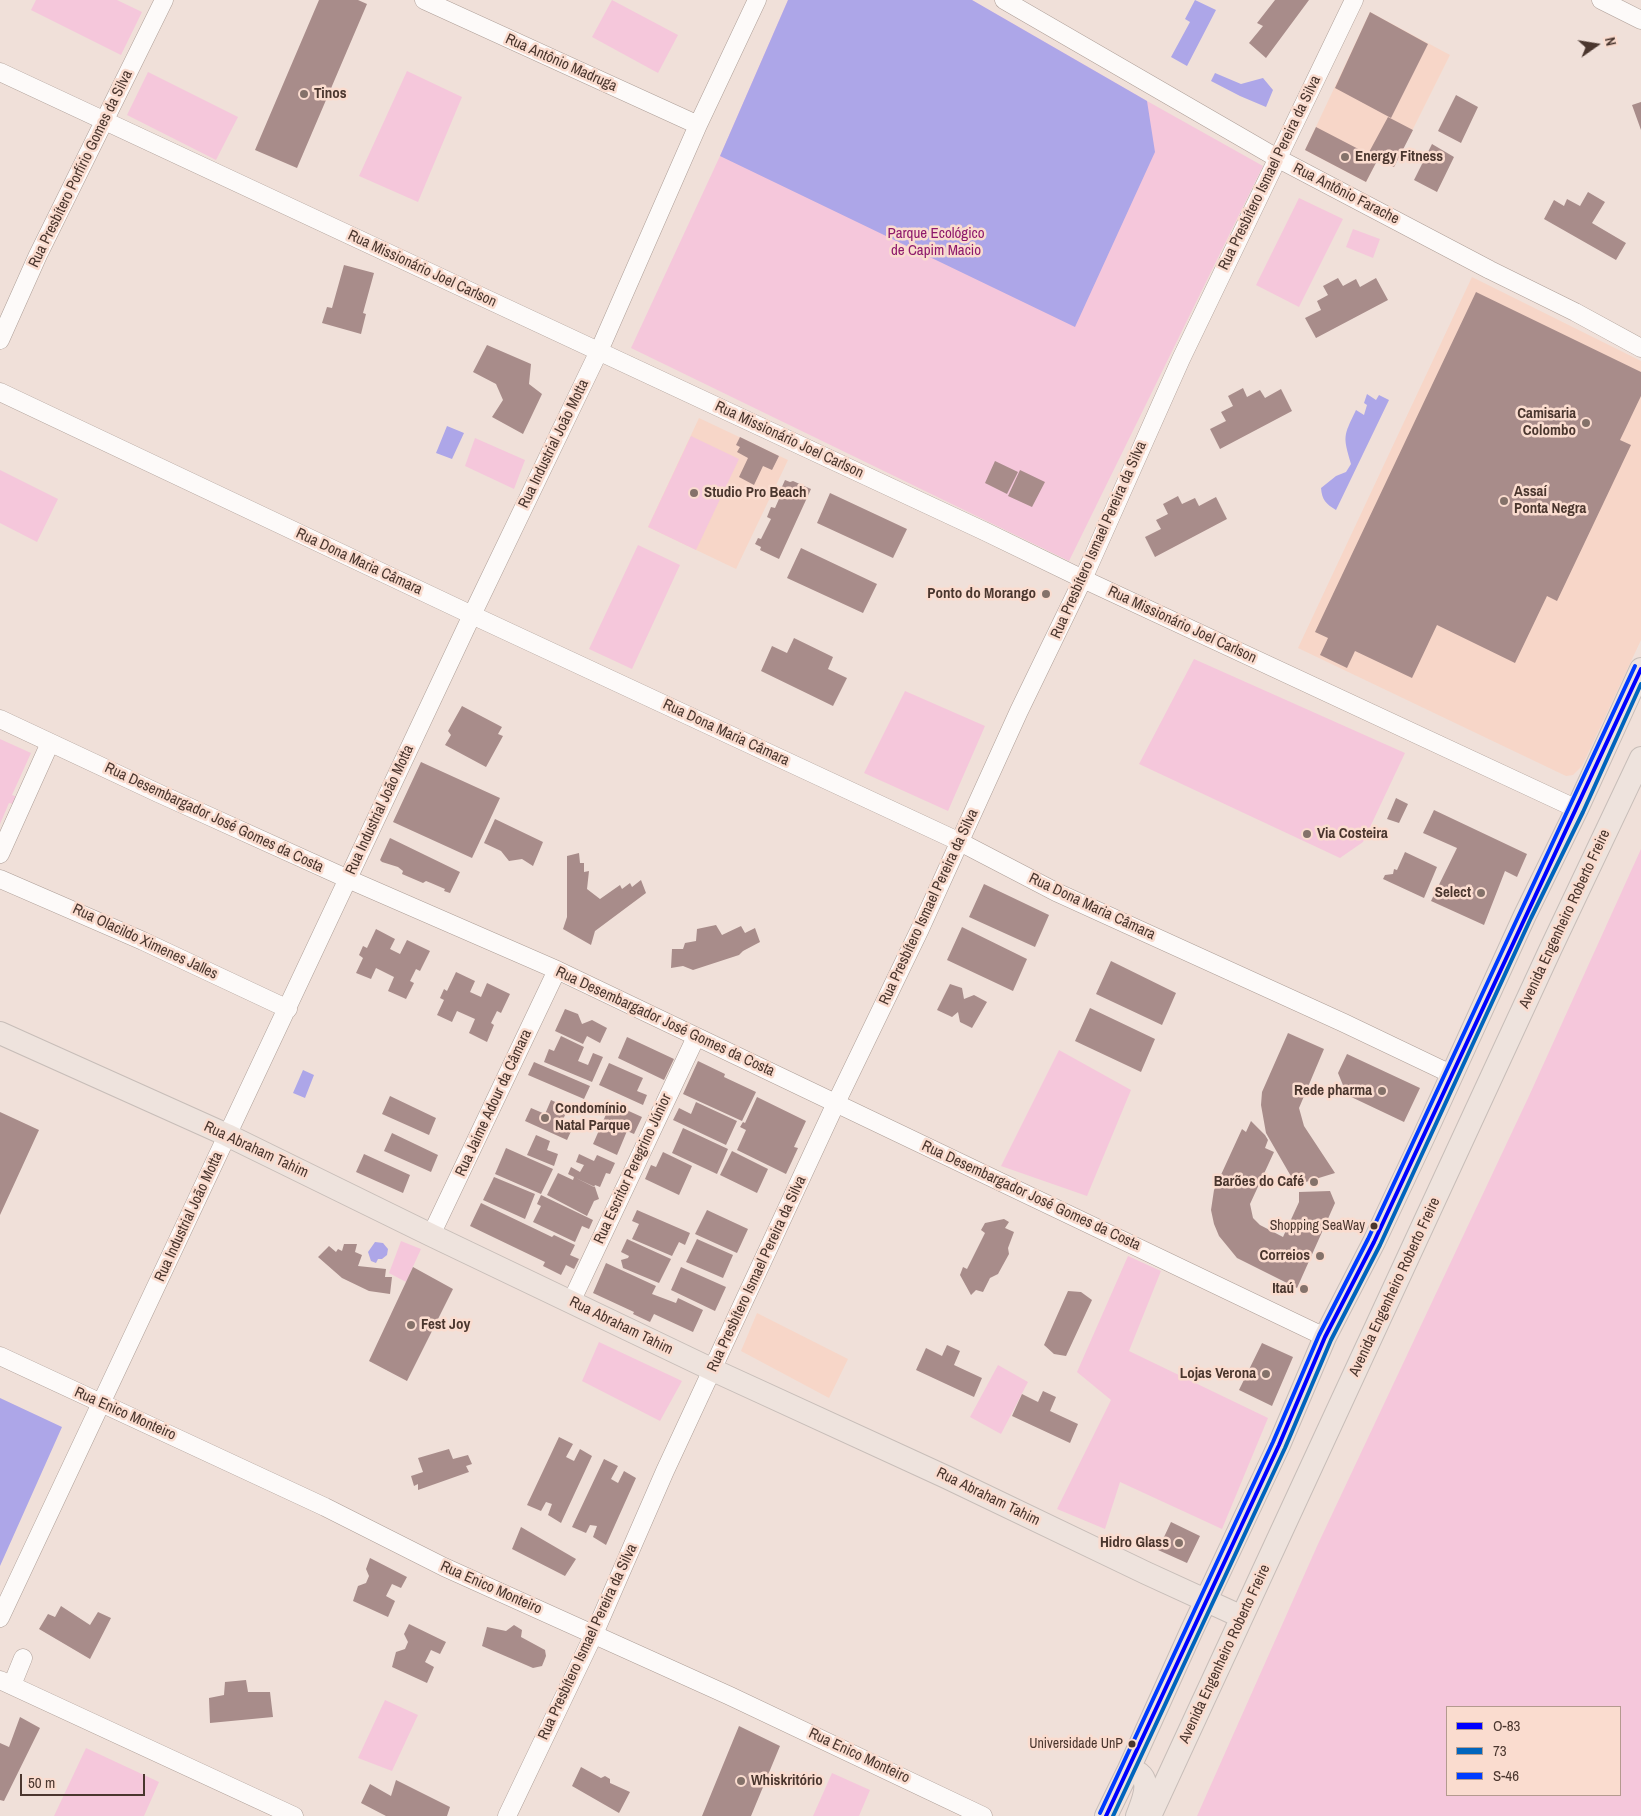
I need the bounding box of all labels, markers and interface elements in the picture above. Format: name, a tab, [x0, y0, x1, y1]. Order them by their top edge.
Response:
north arrow	[1571, 20, 1621, 70]
street label: Rua Antônio Madruga	[502, 30, 620, 96]
text: N	[1601, 36, 1620, 48]
street label: Rua Presbítero Porfírio Gomes da Silva	[25, 67, 137, 271]
street label: Rua Presbítero Ismael Pereira da Silva	[1215, 73, 1325, 273]
place label: Tinos	[314, 85, 347, 103]
marker: Tinos	[298, 88, 310, 100]
place label: Energy Fitness	[1355, 148, 1443, 166]
marker: Energy Fitness	[1339, 151, 1351, 163]
street label: Rua Antônio Farache	[1290, 160, 1402, 228]
park label: Parque Ecológico de Capim Macio	[887, 225, 985, 260]
street label: Rua Missionário Joel Carlson	[345, 227, 499, 311]
street label: Rua Industrial João Motta	[515, 377, 593, 511]
street label: Rua Missionário Joel Carlson	[712, 398, 866, 482]
place label: Camisaria Colombo	[1517, 405, 1576, 440]
marker: Camisaria Colombo	[1580, 417, 1592, 429]
street label: Rua Presbítero Ismael Pereira da Silva	[1047, 439, 1151, 641]
place label: Assaí Ponta Negra	[1514, 483, 1586, 518]
place label: Studio Pro Beach	[704, 484, 807, 502]
marker: Studio Pro Beach	[688, 487, 700, 499]
marker: Assaí Ponta Negra	[1498, 495, 1510, 507]
street label: Rua Dona Maria Câmara	[293, 525, 425, 599]
street label: Rua Missionário Joel Carlson	[1105, 583, 1259, 667]
place label: Ponto do Morango	[927, 585, 1036, 603]
marker: Ponto do Morango	[1040, 588, 1052, 600]
street label: Rua Dona Maria Câmara	[660, 696, 792, 770]
street label: Rua Industrial João Motta	[342, 742, 418, 878]
street label: Rua Desembargador José Gomes da Costa	[102, 759, 326, 877]
street label: Rua Presbítero Ismael Pereira da Silva	[876, 806, 982, 1008]
place label: Via Costeira	[1317, 825, 1388, 843]
street label: Avenida Engenheiro Roberto Freire	[1516, 827, 1614, 1011]
marker: Via Costeira	[1301, 828, 1313, 840]
street label: Rua Dona Maria Câmara	[1026, 870, 1158, 944]
place label: Select	[1435, 884, 1471, 902]
marker: Select	[1475, 887, 1487, 899]
street label: Rua Olacildo Ximenes Jalles	[70, 900, 220, 984]
street label: Rua Desembargador José Gomes da Costa	[553, 963, 777, 1081]
street label: Rua Jaime Adour da Câmara	[452, 1027, 536, 1179]
place label: Rede pharma	[1294, 1082, 1372, 1100]
marker: Rede pharma	[1376, 1085, 1388, 1097]
street label: Rua Escritor Peregrino Júnior	[590, 1091, 676, 1247]
place label: Condomínio Natal Parque	[555, 1100, 630, 1135]
marker: Condomínio Natal Parque	[539, 1112, 551, 1124]
street label: Rua Abraham Tahim	[201, 1118, 311, 1182]
street label: Rua Desembargador José Gomes da Costa	[919, 1137, 1143, 1255]
street label: Rua Industrial João Motta	[151, 1149, 227, 1285]
street label: Rua Presbítero Ismael Pereira da Silva	[704, 1173, 810, 1375]
place label: Barões do Café	[1214, 1173, 1304, 1191]
marker: Barões do Café	[1308, 1176, 1320, 1188]
street label: Avenida Engenheiro Roberto Freire	[1346, 1195, 1444, 1379]
place label: Shopping SeaWay	[1270, 1218, 1365, 1234]
marker: Shopping SeaWay	[1369, 1221, 1379, 1231]
place label: Correios	[1259, 1247, 1310, 1265]
marker: Correios	[1314, 1250, 1326, 1262]
place label: Itaú	[1272, 1280, 1294, 1298]
marker: Itaú	[1298, 1283, 1310, 1295]
street label: Rua Abraham Tahim	[566, 1293, 676, 1359]
place label: Fest Joy	[421, 1316, 470, 1334]
marker: Fest Joy	[405, 1319, 417, 1331]
place label: Lojas Verona	[1180, 1365, 1256, 1383]
marker: Lojas Verona	[1260, 1368, 1272, 1380]
street label: Rua Enico Monteiro	[71, 1384, 179, 1444]
street label: Rua Abraham Tahim	[933, 1464, 1043, 1530]
place label: Hidro Glass	[1100, 1534, 1169, 1552]
marker: Hidro Glass	[1173, 1537, 1185, 1549]
street label: Rua Presbítero Ismael Pereira da Silva	[535, 1541, 641, 1743]
street label: Rua Enico Monteiro	[437, 1558, 545, 1618]
street label: Avenida Engenheiro Roberto Freire	[1176, 1562, 1274, 1746]
legend	[1446, 1706, 1621, 1796]
text: O-83	[1493, 1715, 1520, 1736]
street label: Rua Enico Monteiro	[806, 1725, 912, 1787]
place label: Universidade UnP	[1029, 1736, 1123, 1752]
marker: Universidade UnP	[1127, 1739, 1137, 1749]
text: 73	[1493, 1740, 1507, 1761]
scale bar	[22, 1764, 148, 1796]
text: S-46	[1493, 1765, 1519, 1786]
text: 50 m	[28, 1772, 55, 1793]
place label: Whiskritório	[751, 1772, 823, 1790]
marker: Whiskritório	[735, 1775, 747, 1787]

